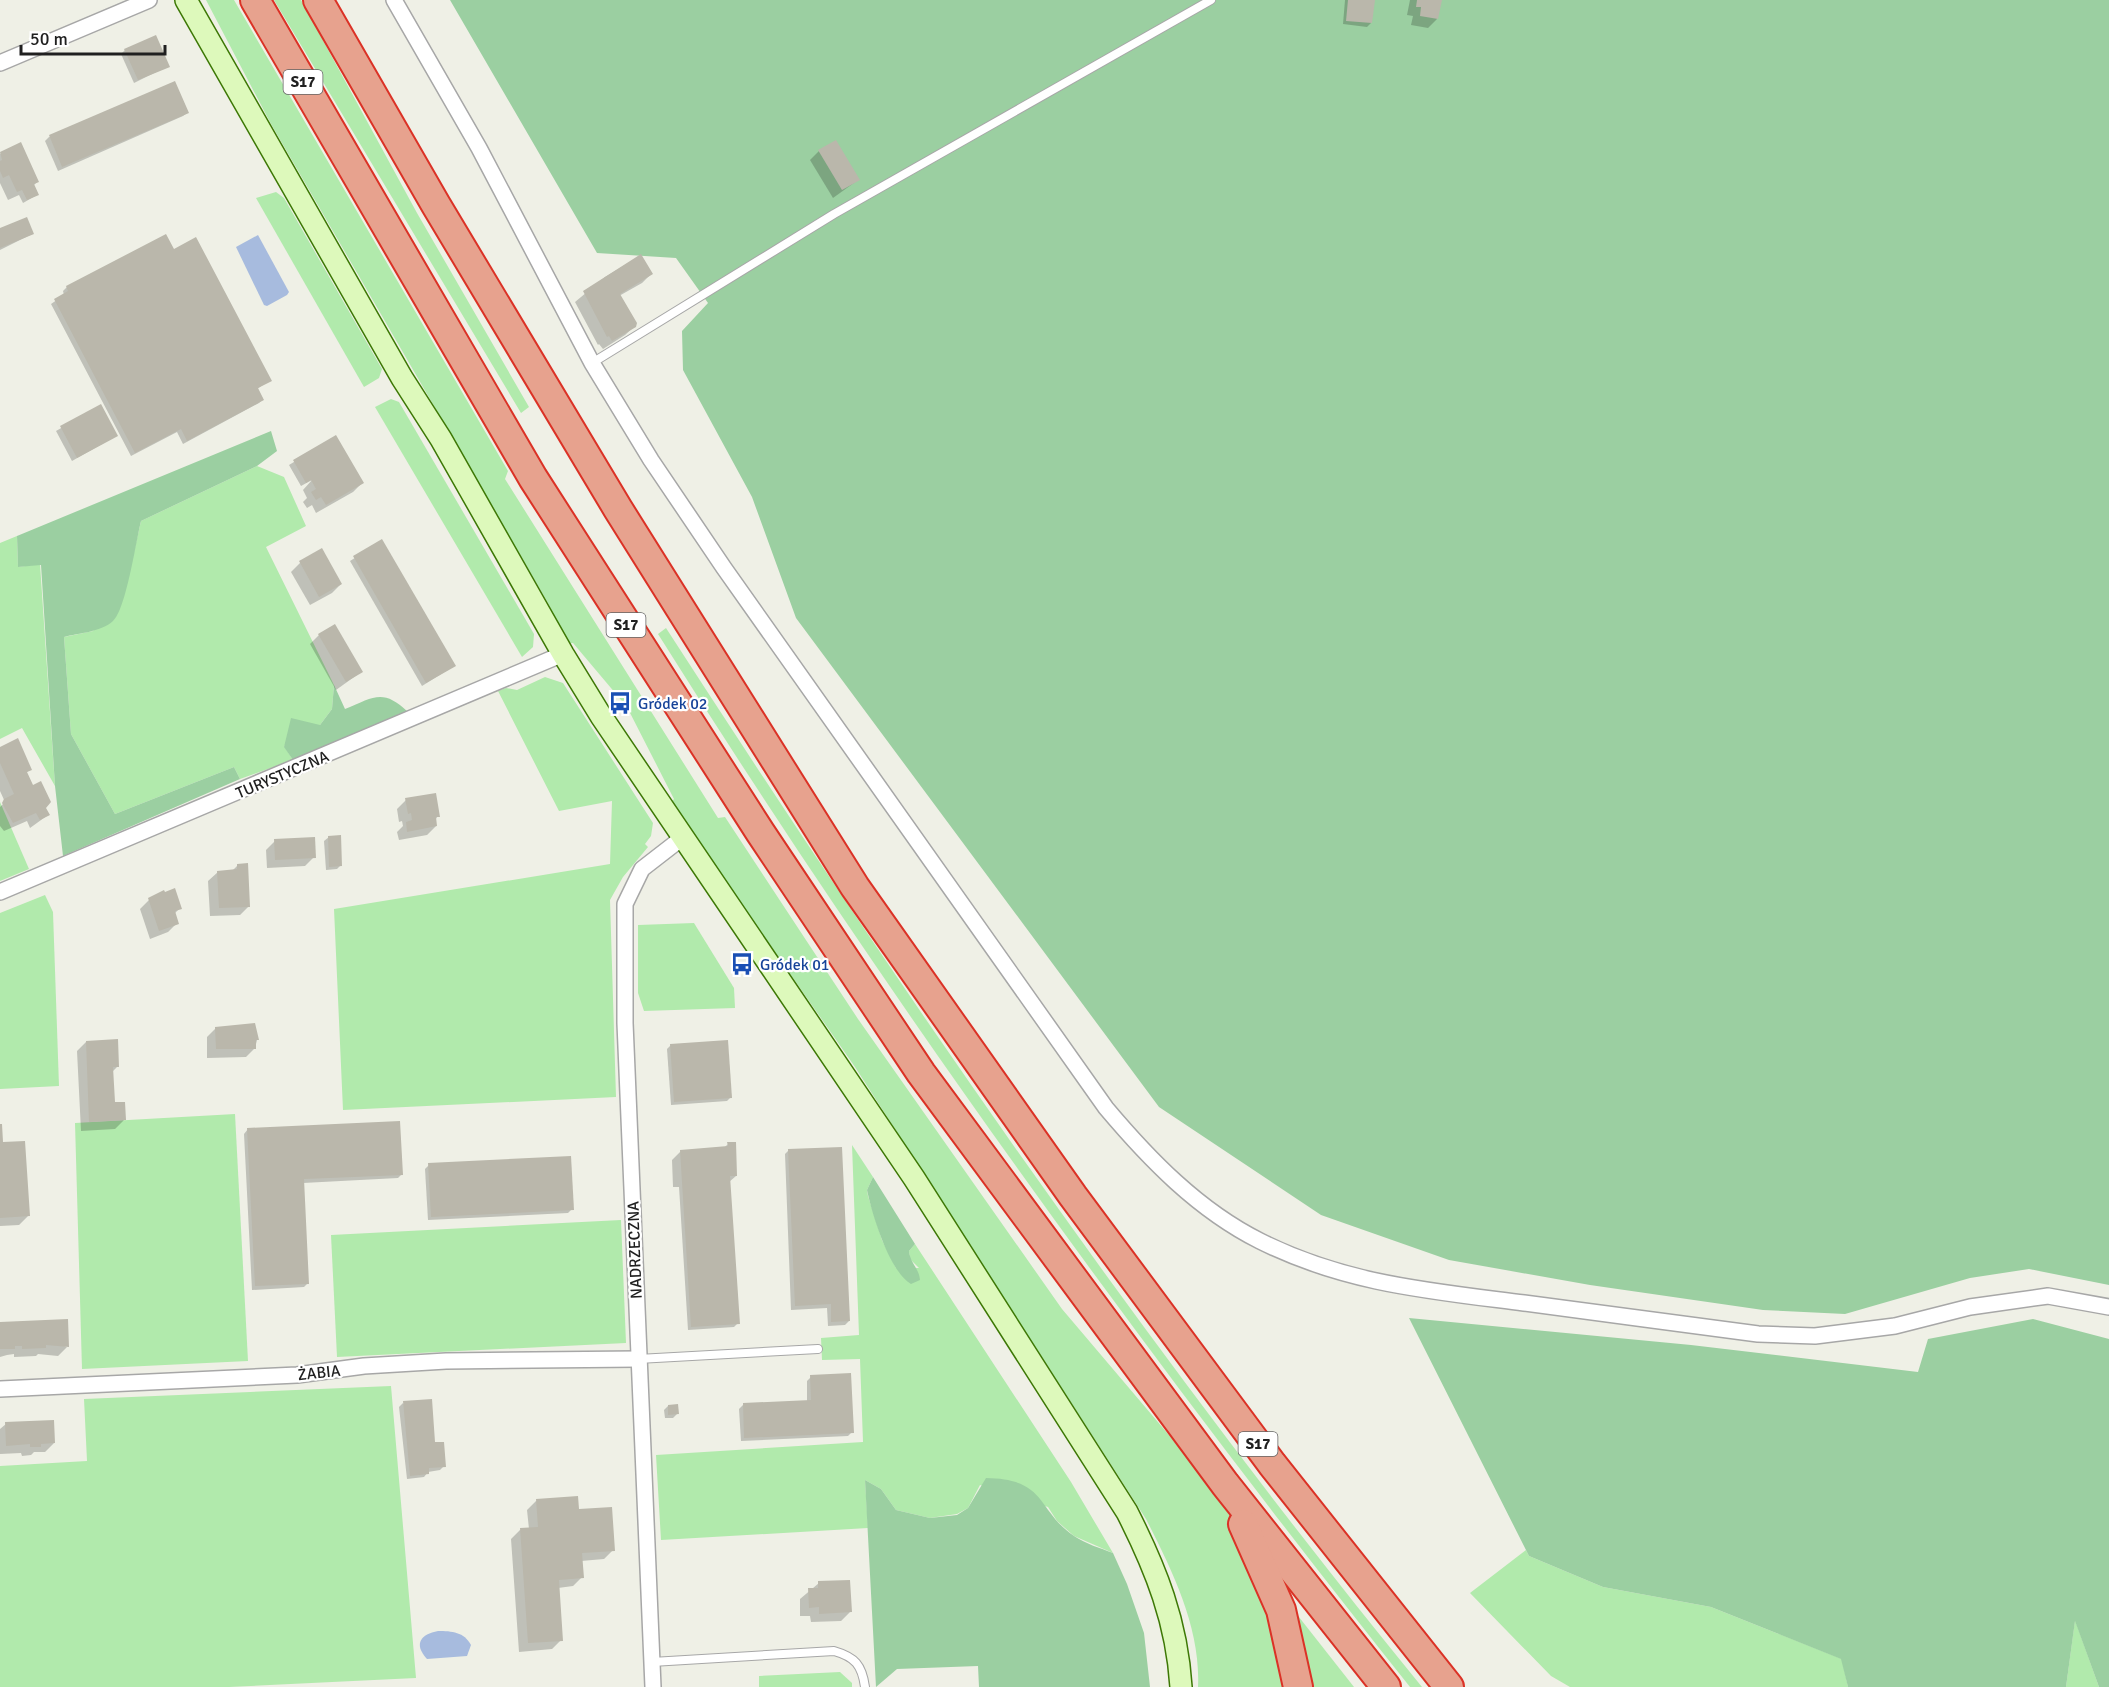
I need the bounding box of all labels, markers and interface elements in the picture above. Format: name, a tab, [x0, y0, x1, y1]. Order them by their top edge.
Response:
scale bar	[21, 18, 165, 56]
text: 50 m	[30, 28, 68, 50]
road number: S17	[284, 70, 322, 94]
road number: S17	[606, 613, 646, 637]
bus stop icon: Gródek 02	[607, 690, 633, 716]
place label: Gródek 02	[638, 694, 708, 714]
street label: TURYSTYCZNA	[233, 746, 332, 803]
bus stop icon: Gródek 01	[729, 951, 755, 977]
place label: Gródek 01	[760, 955, 830, 975]
street label: NADRZECZNA	[623, 1200, 647, 1299]
street label: ŻABIA	[297, 1361, 342, 1385]
road number: S17	[1238, 1432, 1278, 1456]

